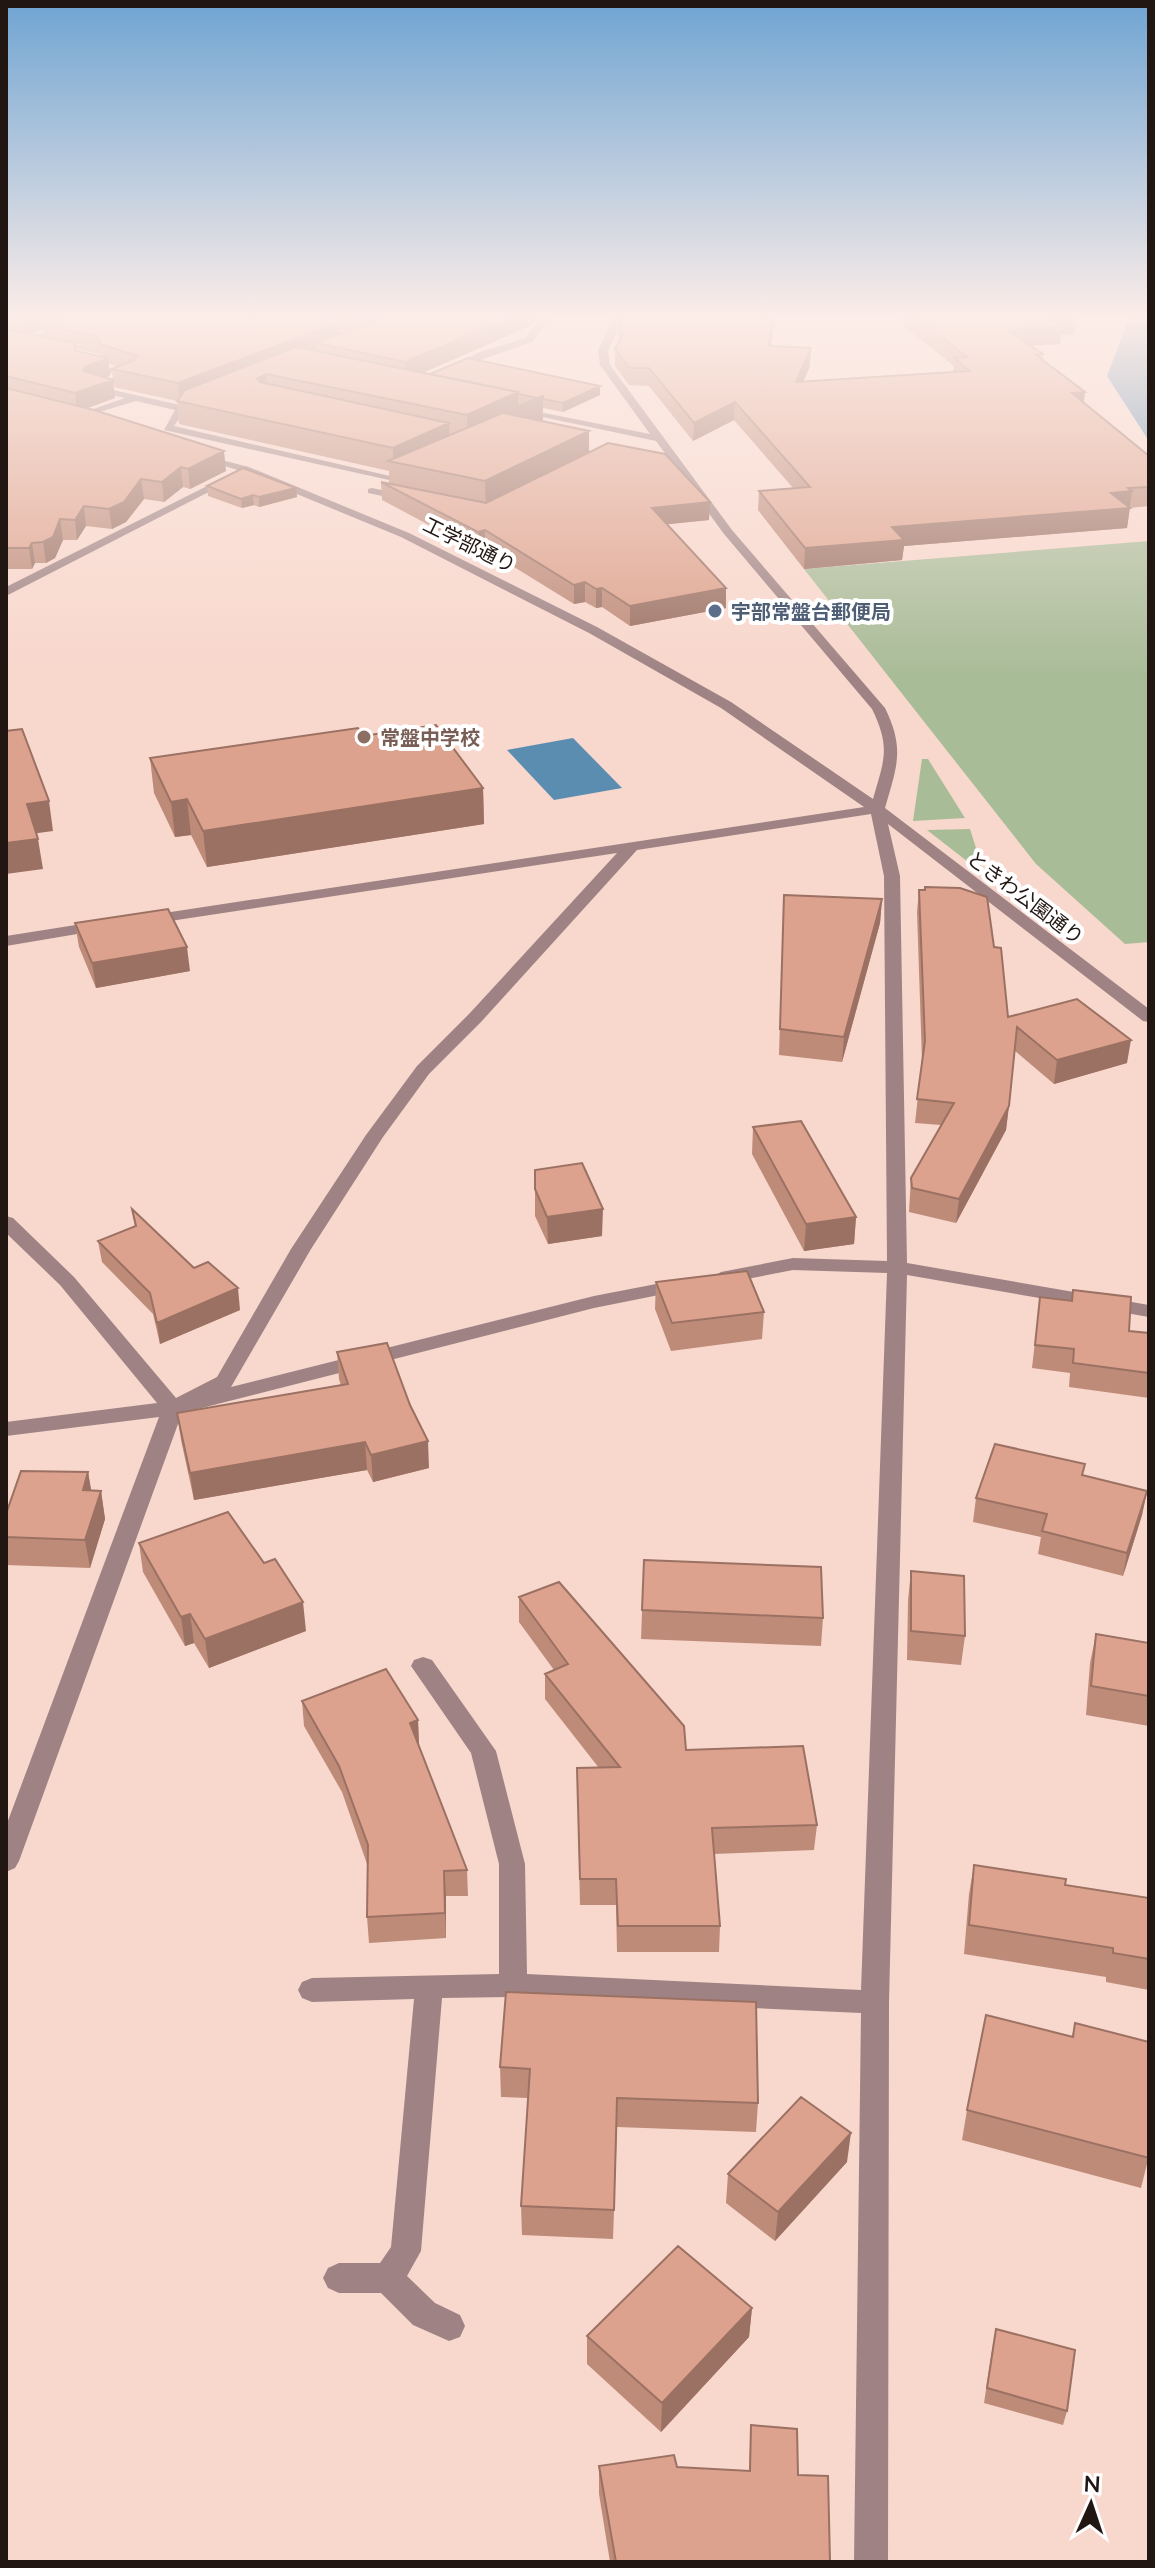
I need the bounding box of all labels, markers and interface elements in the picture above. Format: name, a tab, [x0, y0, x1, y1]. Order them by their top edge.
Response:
street label: 工学部通り	[420, 511, 520, 577]
place label: 宇部常盤台郵便局	[731, 599, 891, 623]
marker: 宇部常盤台郵便局	[706, 602, 724, 620]
place label: 常盤中学校	[380, 725, 480, 749]
marker: 常盤中学校	[355, 728, 373, 746]
street label: ときわ公園通り	[963, 845, 1089, 949]
north arrow	[1051, 2464, 1131, 2544]
text: N	[1083, 2470, 1101, 2497]

